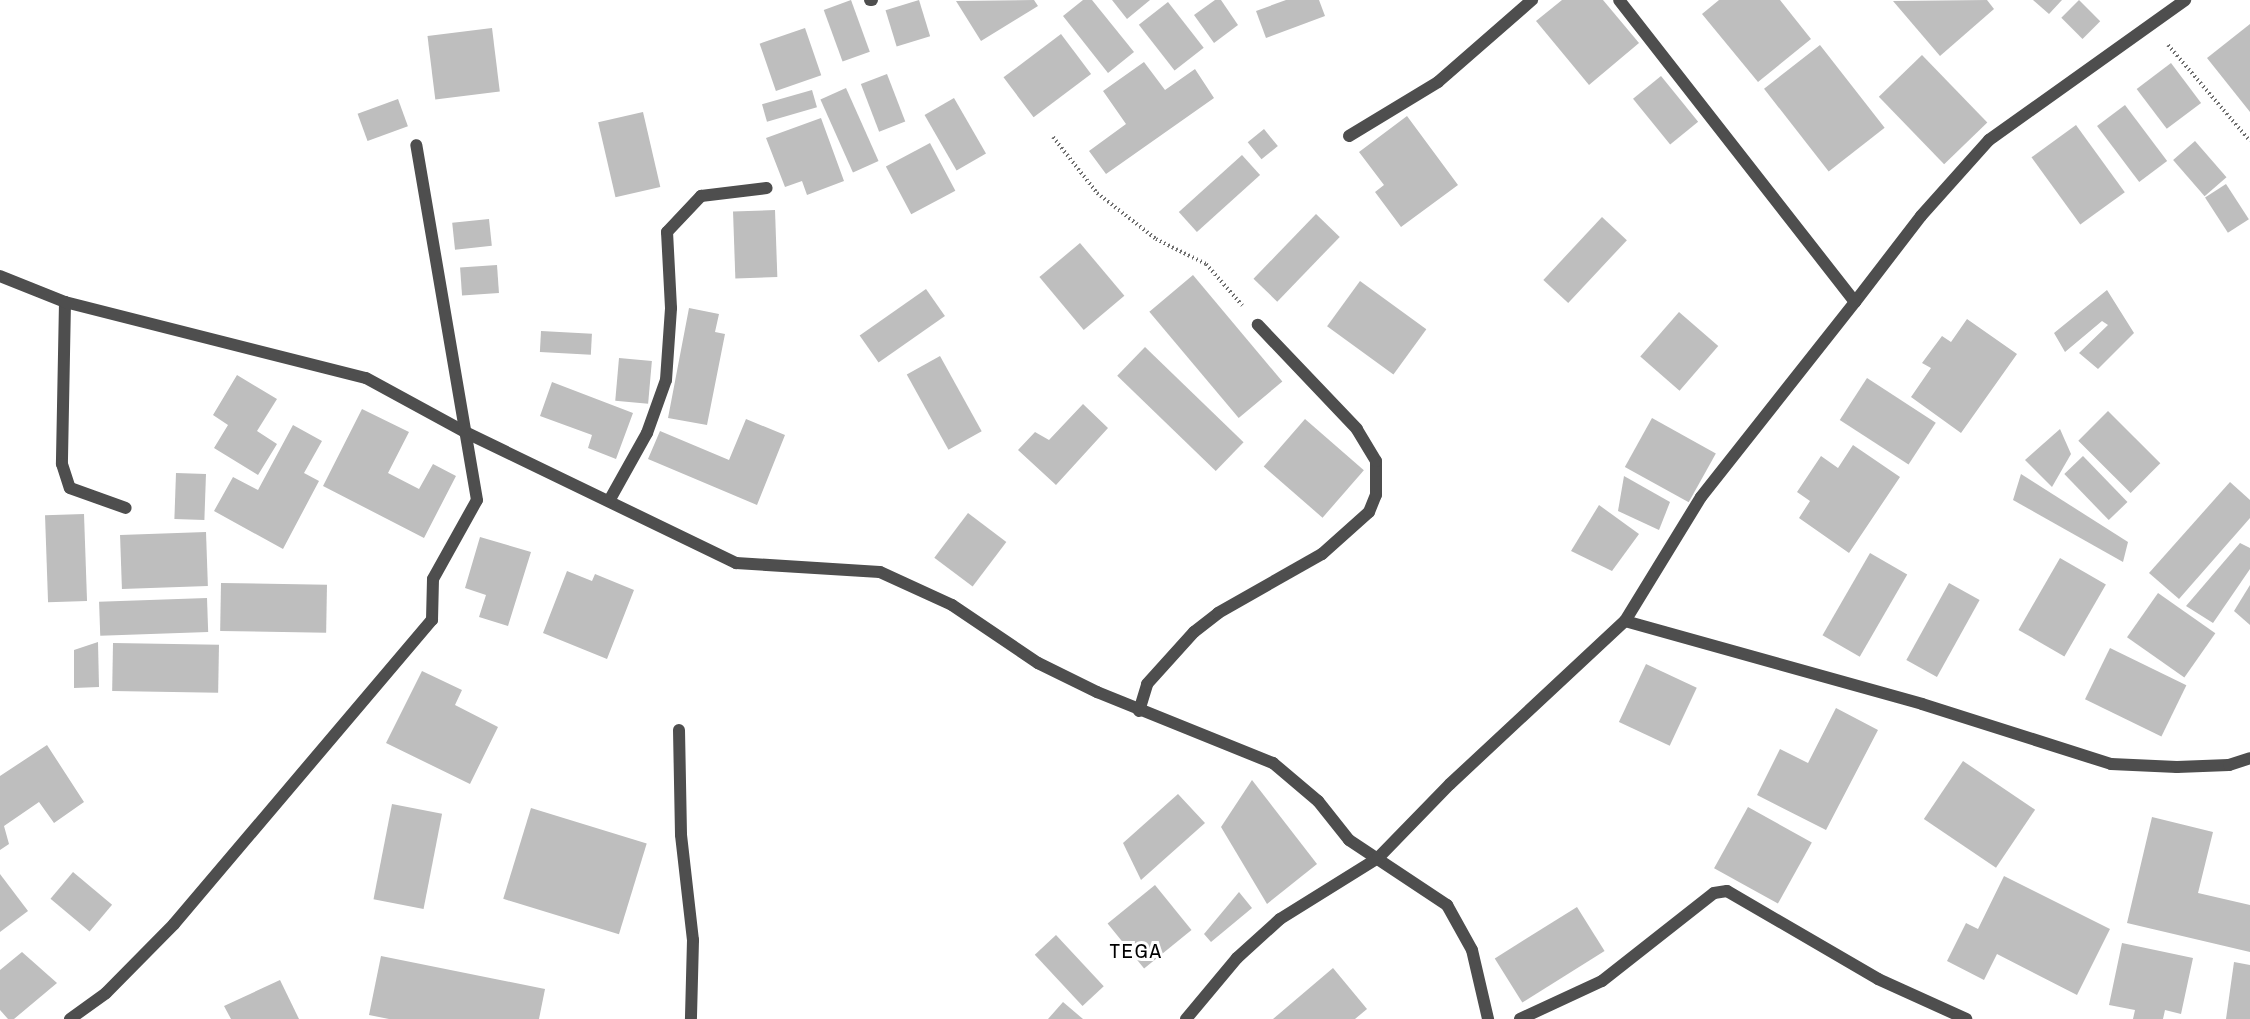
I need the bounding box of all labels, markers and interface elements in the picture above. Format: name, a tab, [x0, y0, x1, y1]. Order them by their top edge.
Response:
district label: TEGA	[1110, 938, 1162, 964]

